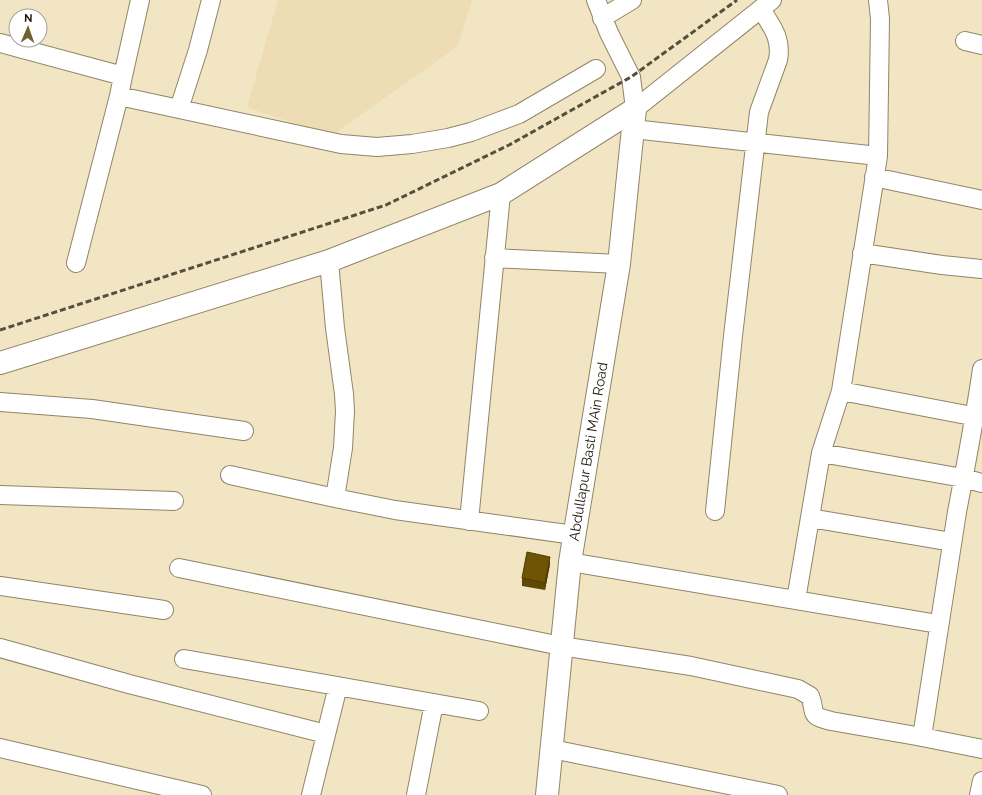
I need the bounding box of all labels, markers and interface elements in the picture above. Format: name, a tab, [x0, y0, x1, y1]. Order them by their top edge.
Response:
north arrow	[8, 8, 48, 48]
text: N	[24, 12, 33, 25]
street label: Abdullapur Basti MAin Road	[566, 361, 611, 542]

